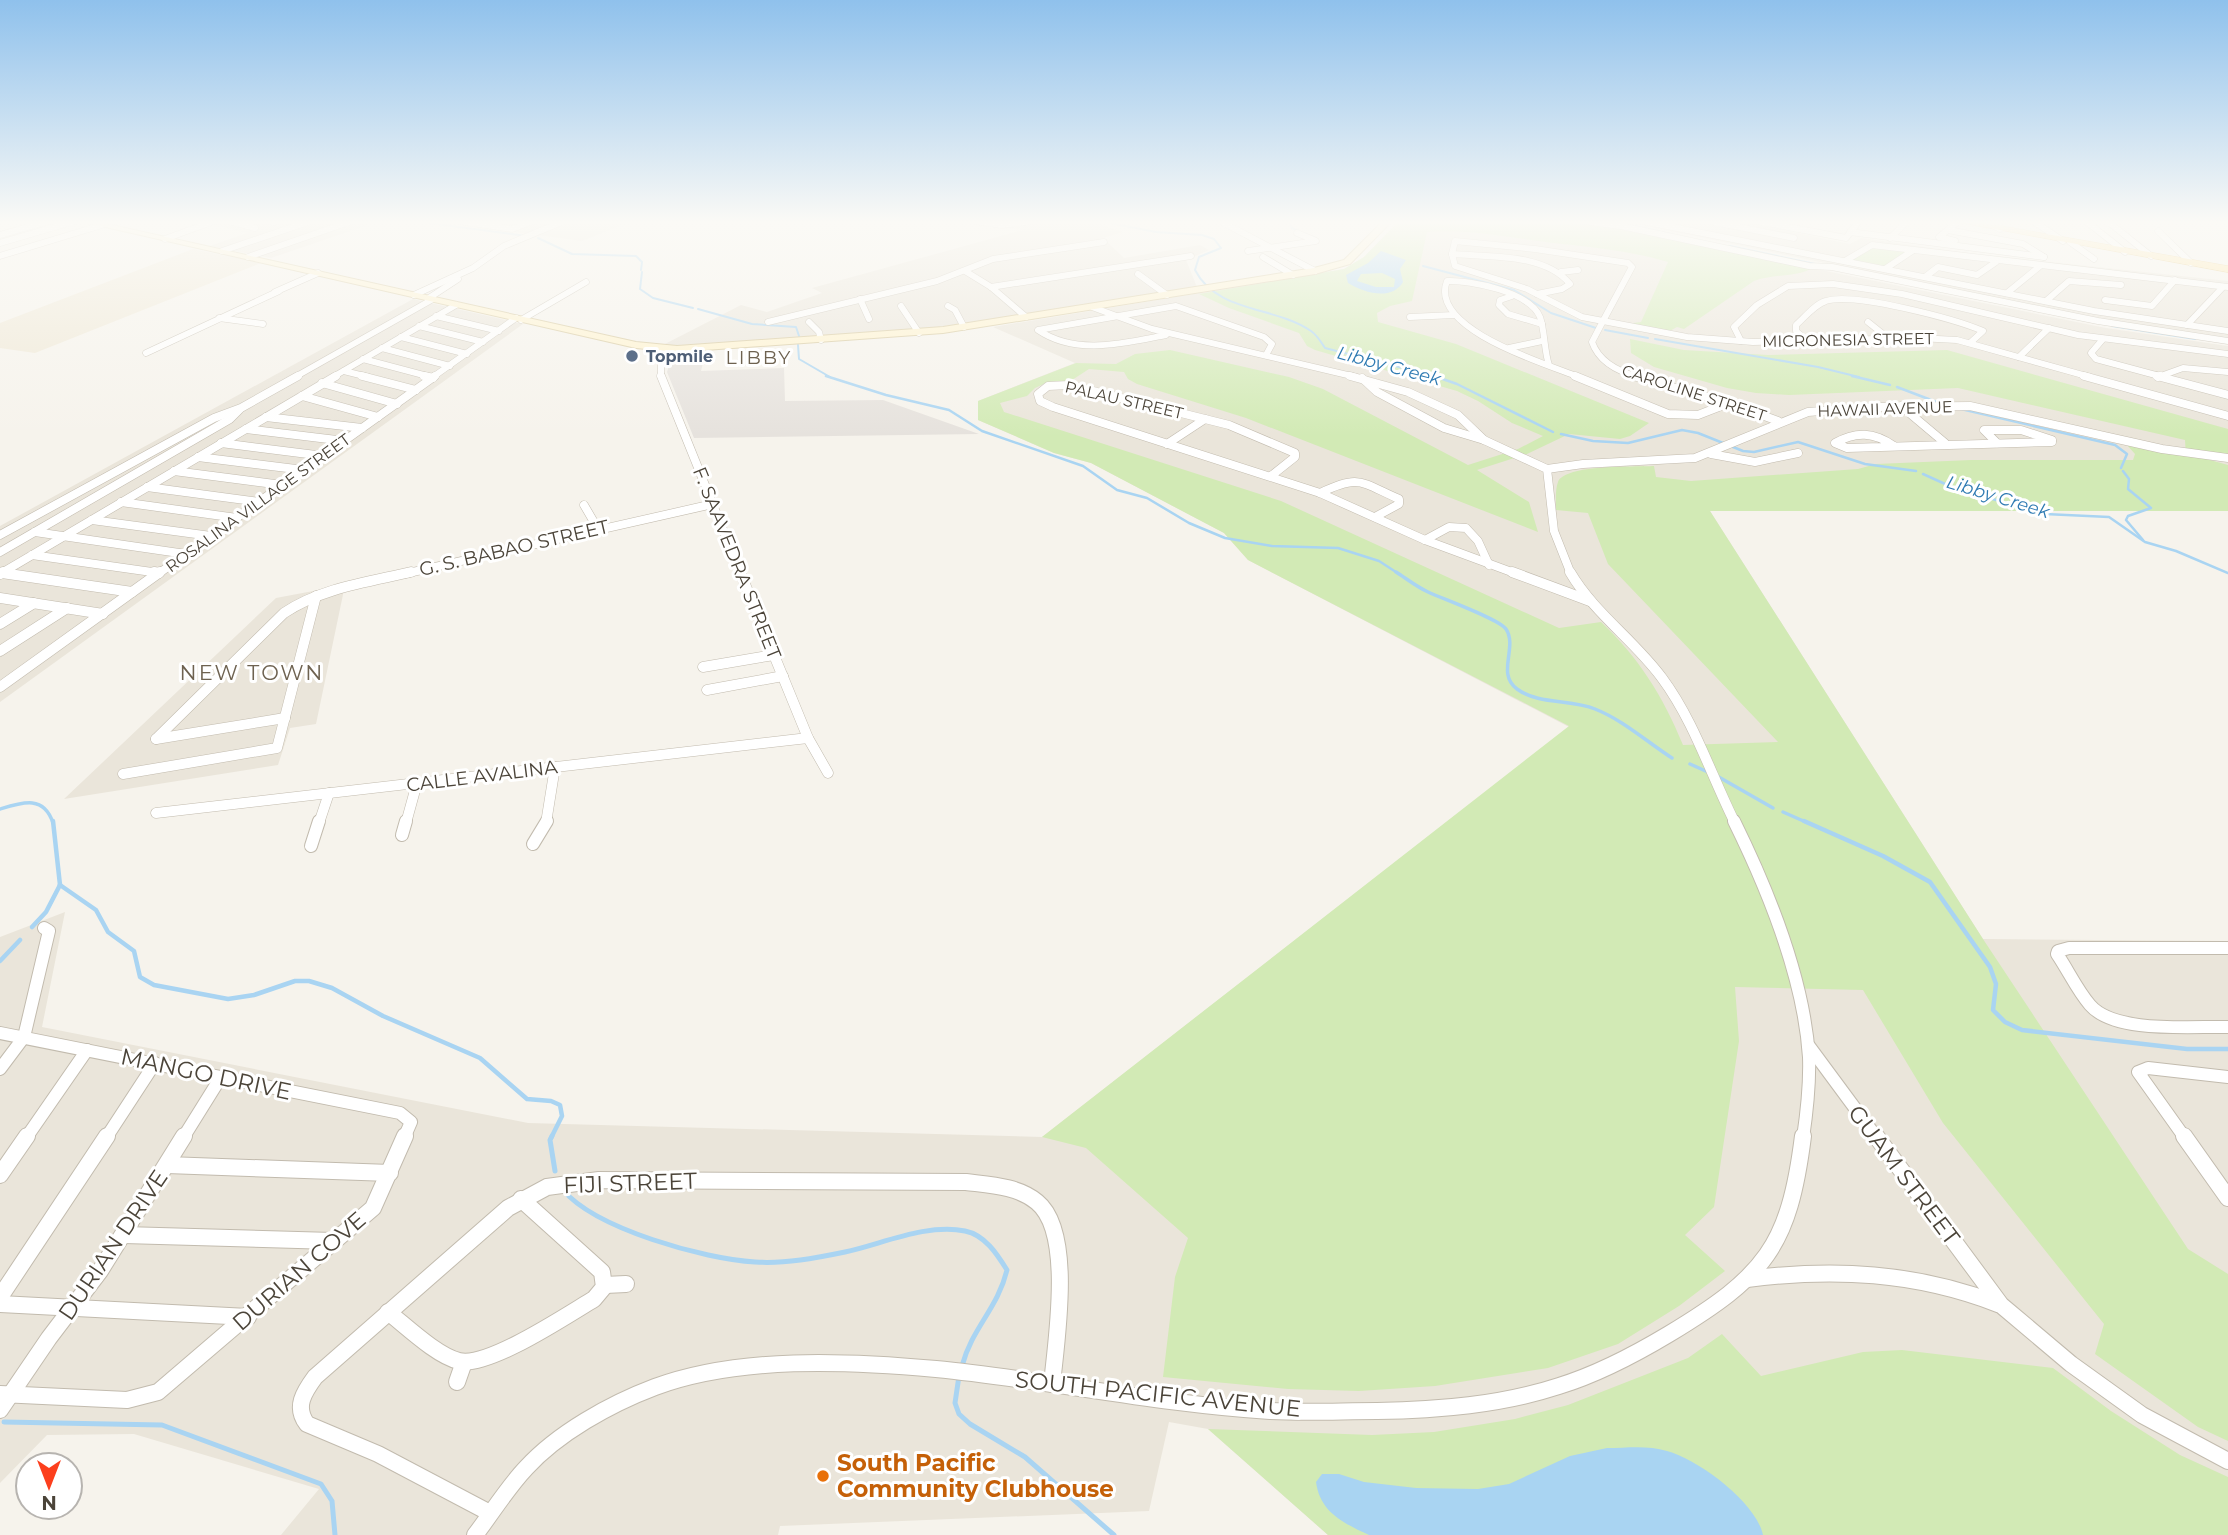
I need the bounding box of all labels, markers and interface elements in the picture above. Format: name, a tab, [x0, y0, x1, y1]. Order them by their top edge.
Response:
street label: MICRONESIA STREET	[1762, 329, 1935, 351]
water label: Libby Creek	[1335, 342, 1445, 391]
district label: LIBBY	[726, 346, 792, 369]
place label: Topmile	[646, 347, 713, 366]
marker: Topmile	[624, 348, 640, 364]
street label: CAROLINE STREET	[1619, 361, 1769, 426]
street label: PALAU STREET	[1063, 377, 1186, 423]
street label: HAWAII AVENUE	[1817, 397, 1953, 421]
street label: ROSALINA VILLAGE STREET	[162, 429, 355, 576]
street label: F. SAAVEDRA STREET	[688, 463, 786, 663]
water label: Libby Creek	[1944, 471, 2053, 523]
street label: G. S. BABAO STREET	[417, 515, 611, 581]
district label: NEW TOWN	[180, 660, 324, 685]
street label: CALLE AVALINA	[405, 755, 559, 797]
street label: MANGO DRIVE	[118, 1042, 294, 1106]
street label: GUAM STREET	[1842, 1100, 1966, 1251]
street label: DURIAN DRIVE	[52, 1164, 174, 1326]
street label: FIJI STREET	[563, 1167, 698, 1199]
street label: DURIAN COVE	[227, 1206, 371, 1336]
street label: SOUTH PACIFIC AVENUE	[1014, 1365, 1302, 1423]
place label: South Pacific Community Clubhouse	[837, 1449, 1114, 1503]
north arrow	[14, 1451, 84, 1521]
marker: South Pacific Community Clubhouse	[815, 1468, 831, 1484]
text: N	[41, 1491, 57, 1514]

